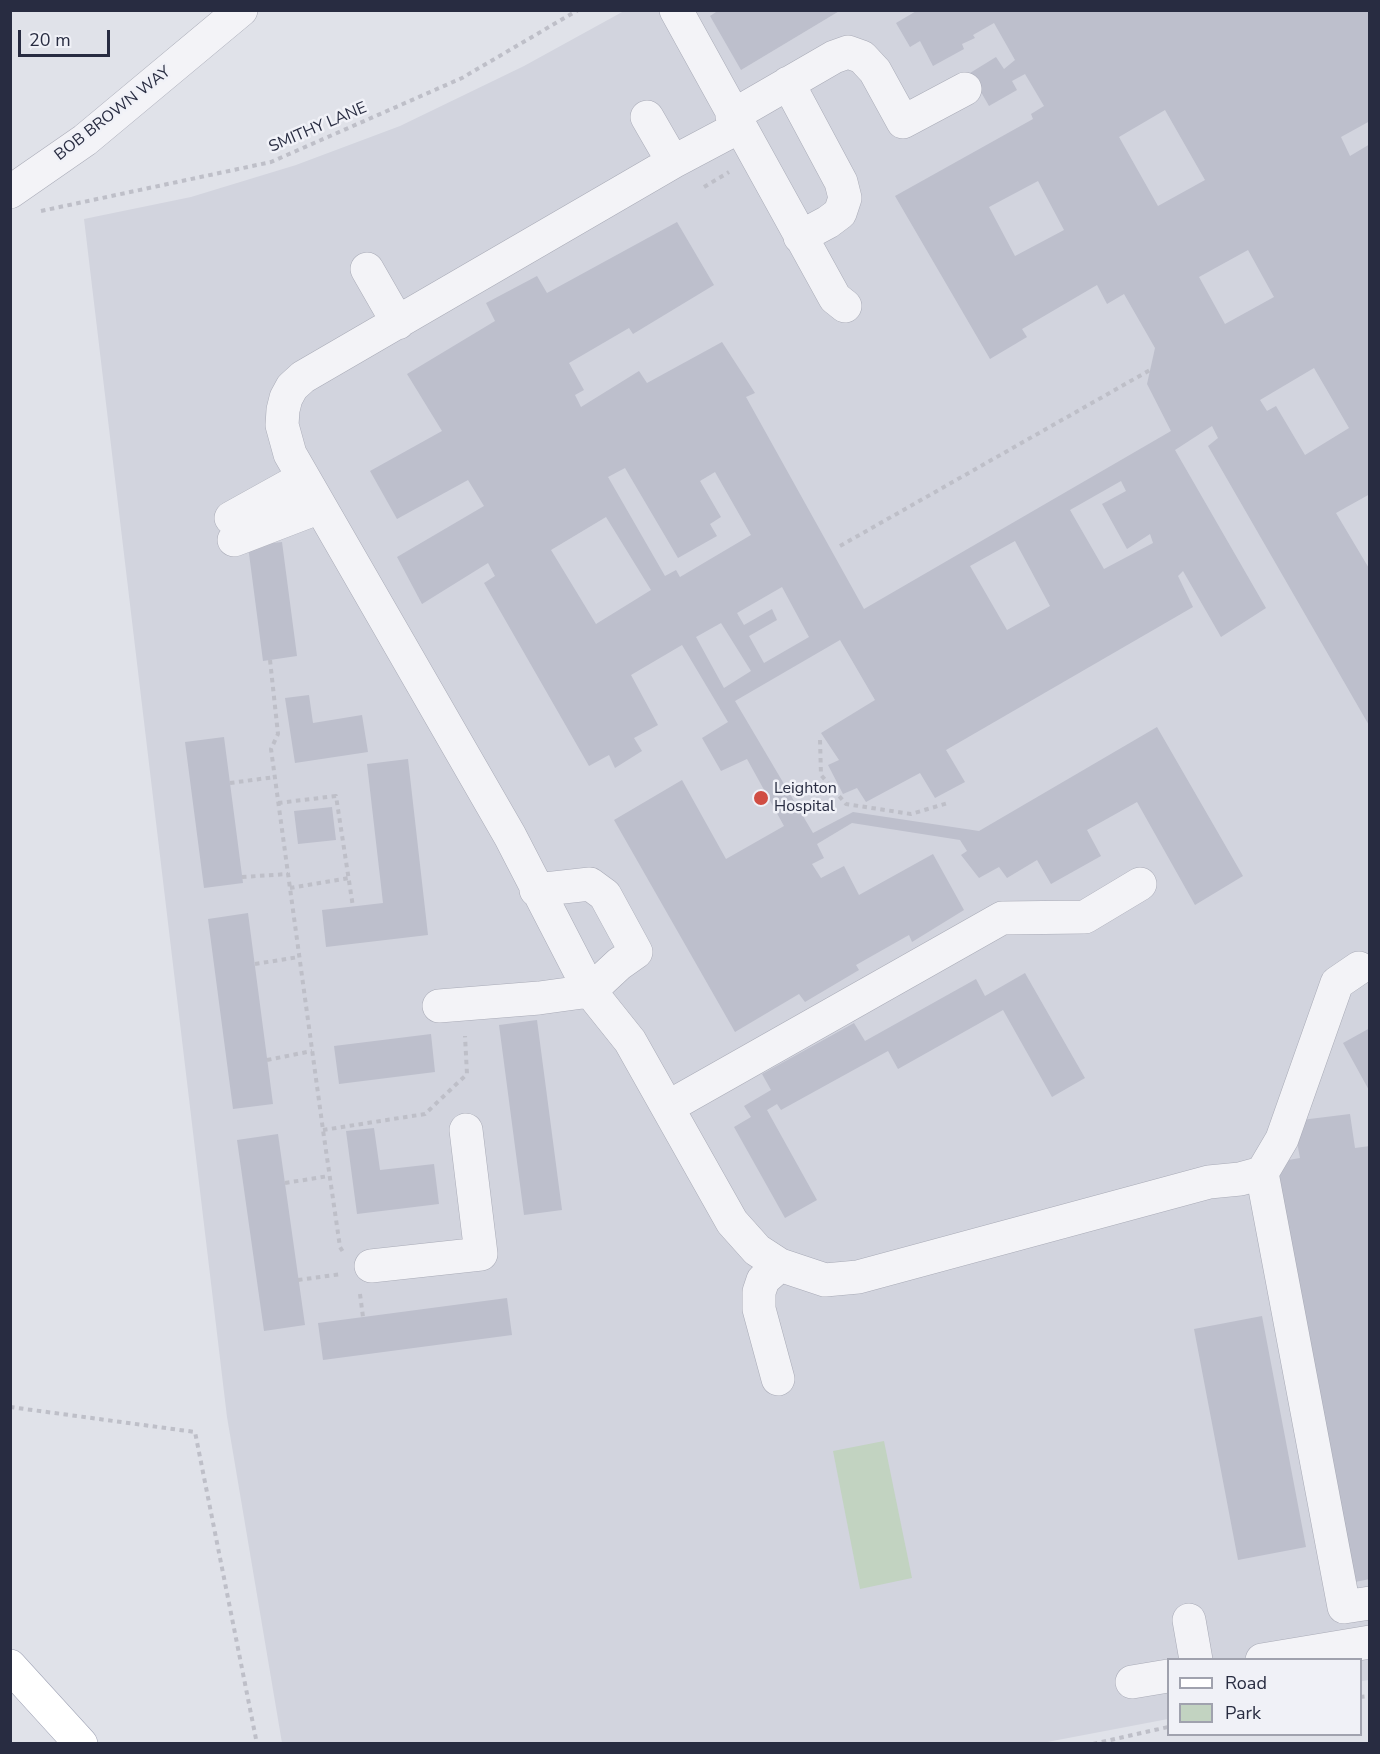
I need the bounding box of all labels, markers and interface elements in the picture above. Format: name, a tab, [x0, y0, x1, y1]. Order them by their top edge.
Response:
scale bar	[21, 18, 112, 56]
text: 20 m	[29, 28, 71, 52]
street label: BOB BROWN WAY	[51, 63, 175, 165]
street label: SMITHY LANE	[266, 99, 370, 157]
place label: Leighton Hospital	[774, 779, 837, 817]
marker: Leighton Hospital	[752, 789, 770, 807]
legend	[1167, 1658, 1362, 1736]
text: Road	[1225, 1671, 1267, 1695]
text: Park	[1225, 1701, 1261, 1725]

